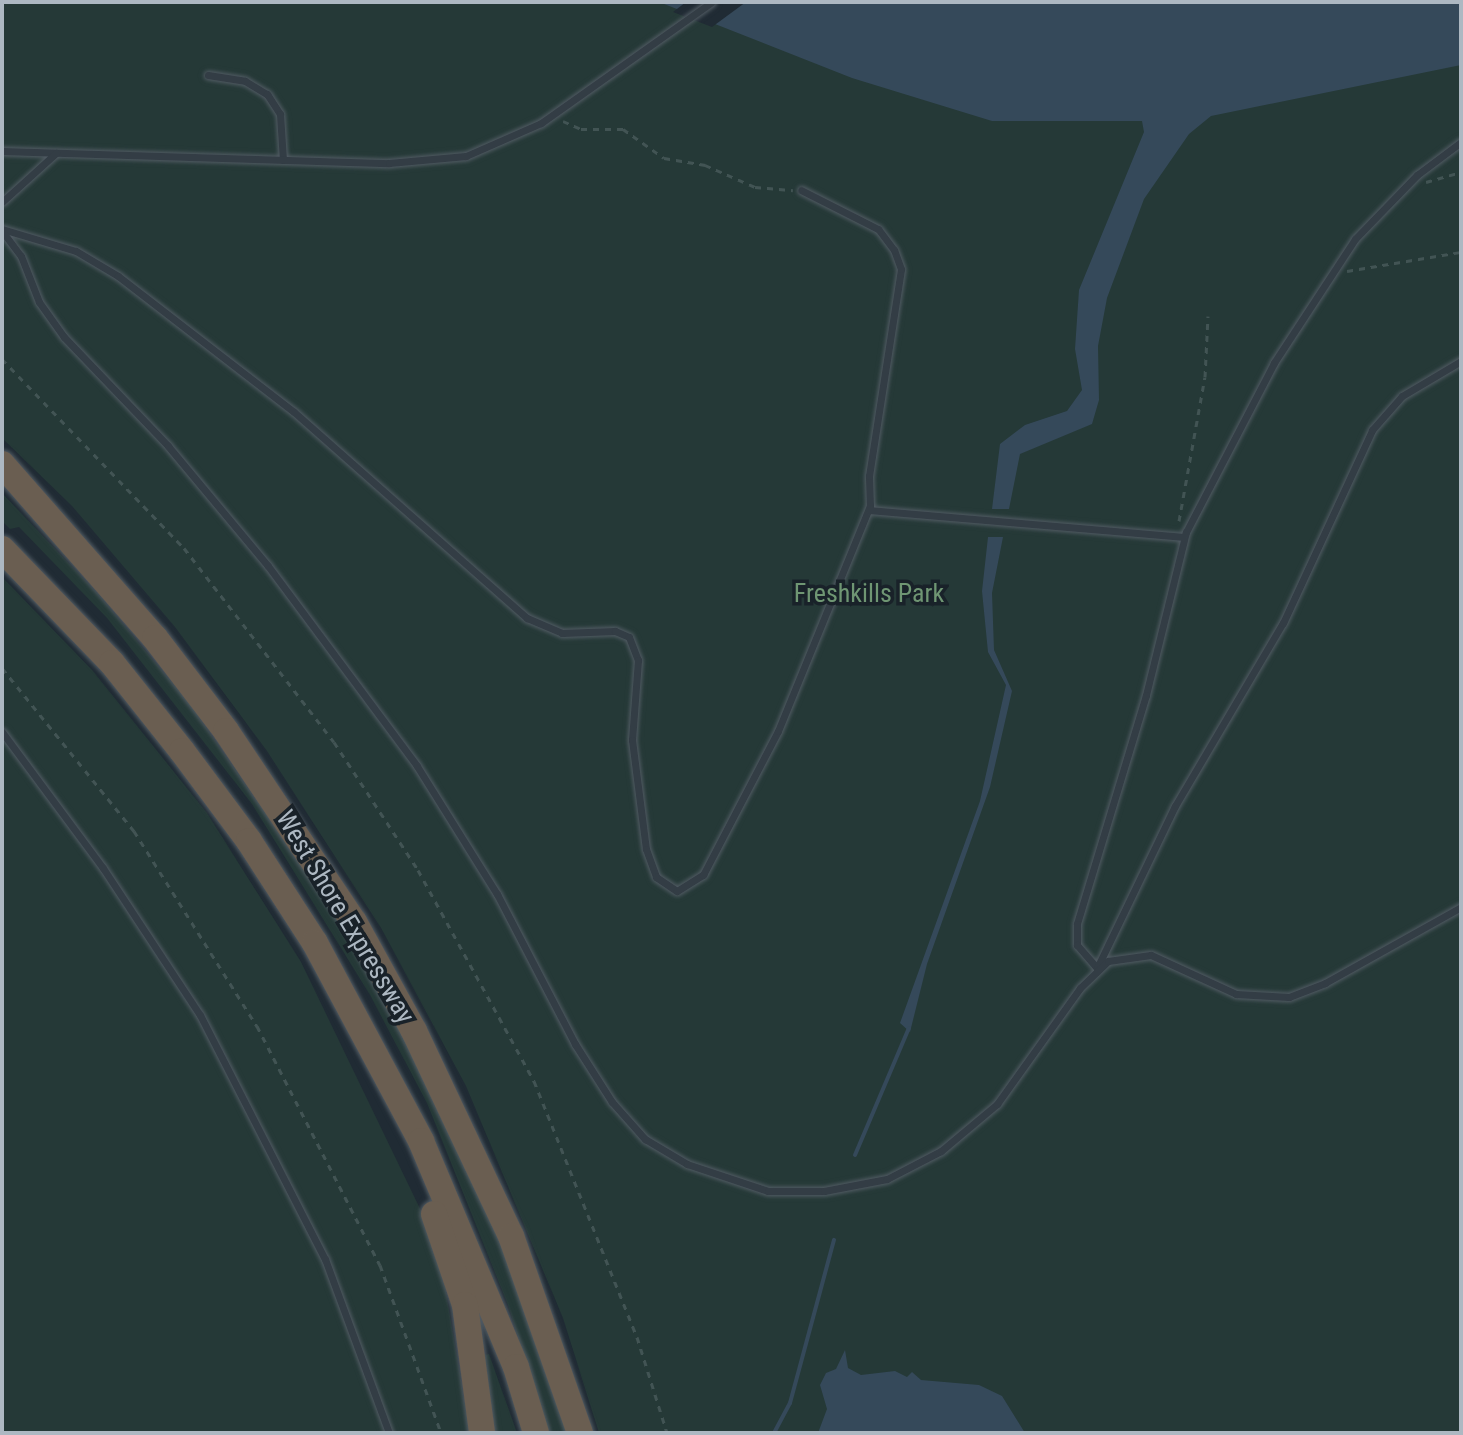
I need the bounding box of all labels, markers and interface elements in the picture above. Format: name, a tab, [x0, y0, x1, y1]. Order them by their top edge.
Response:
park label: Freshkills Park	[794, 578, 944, 610]
street label: West Shore Expressway	[269, 805, 421, 1029]

